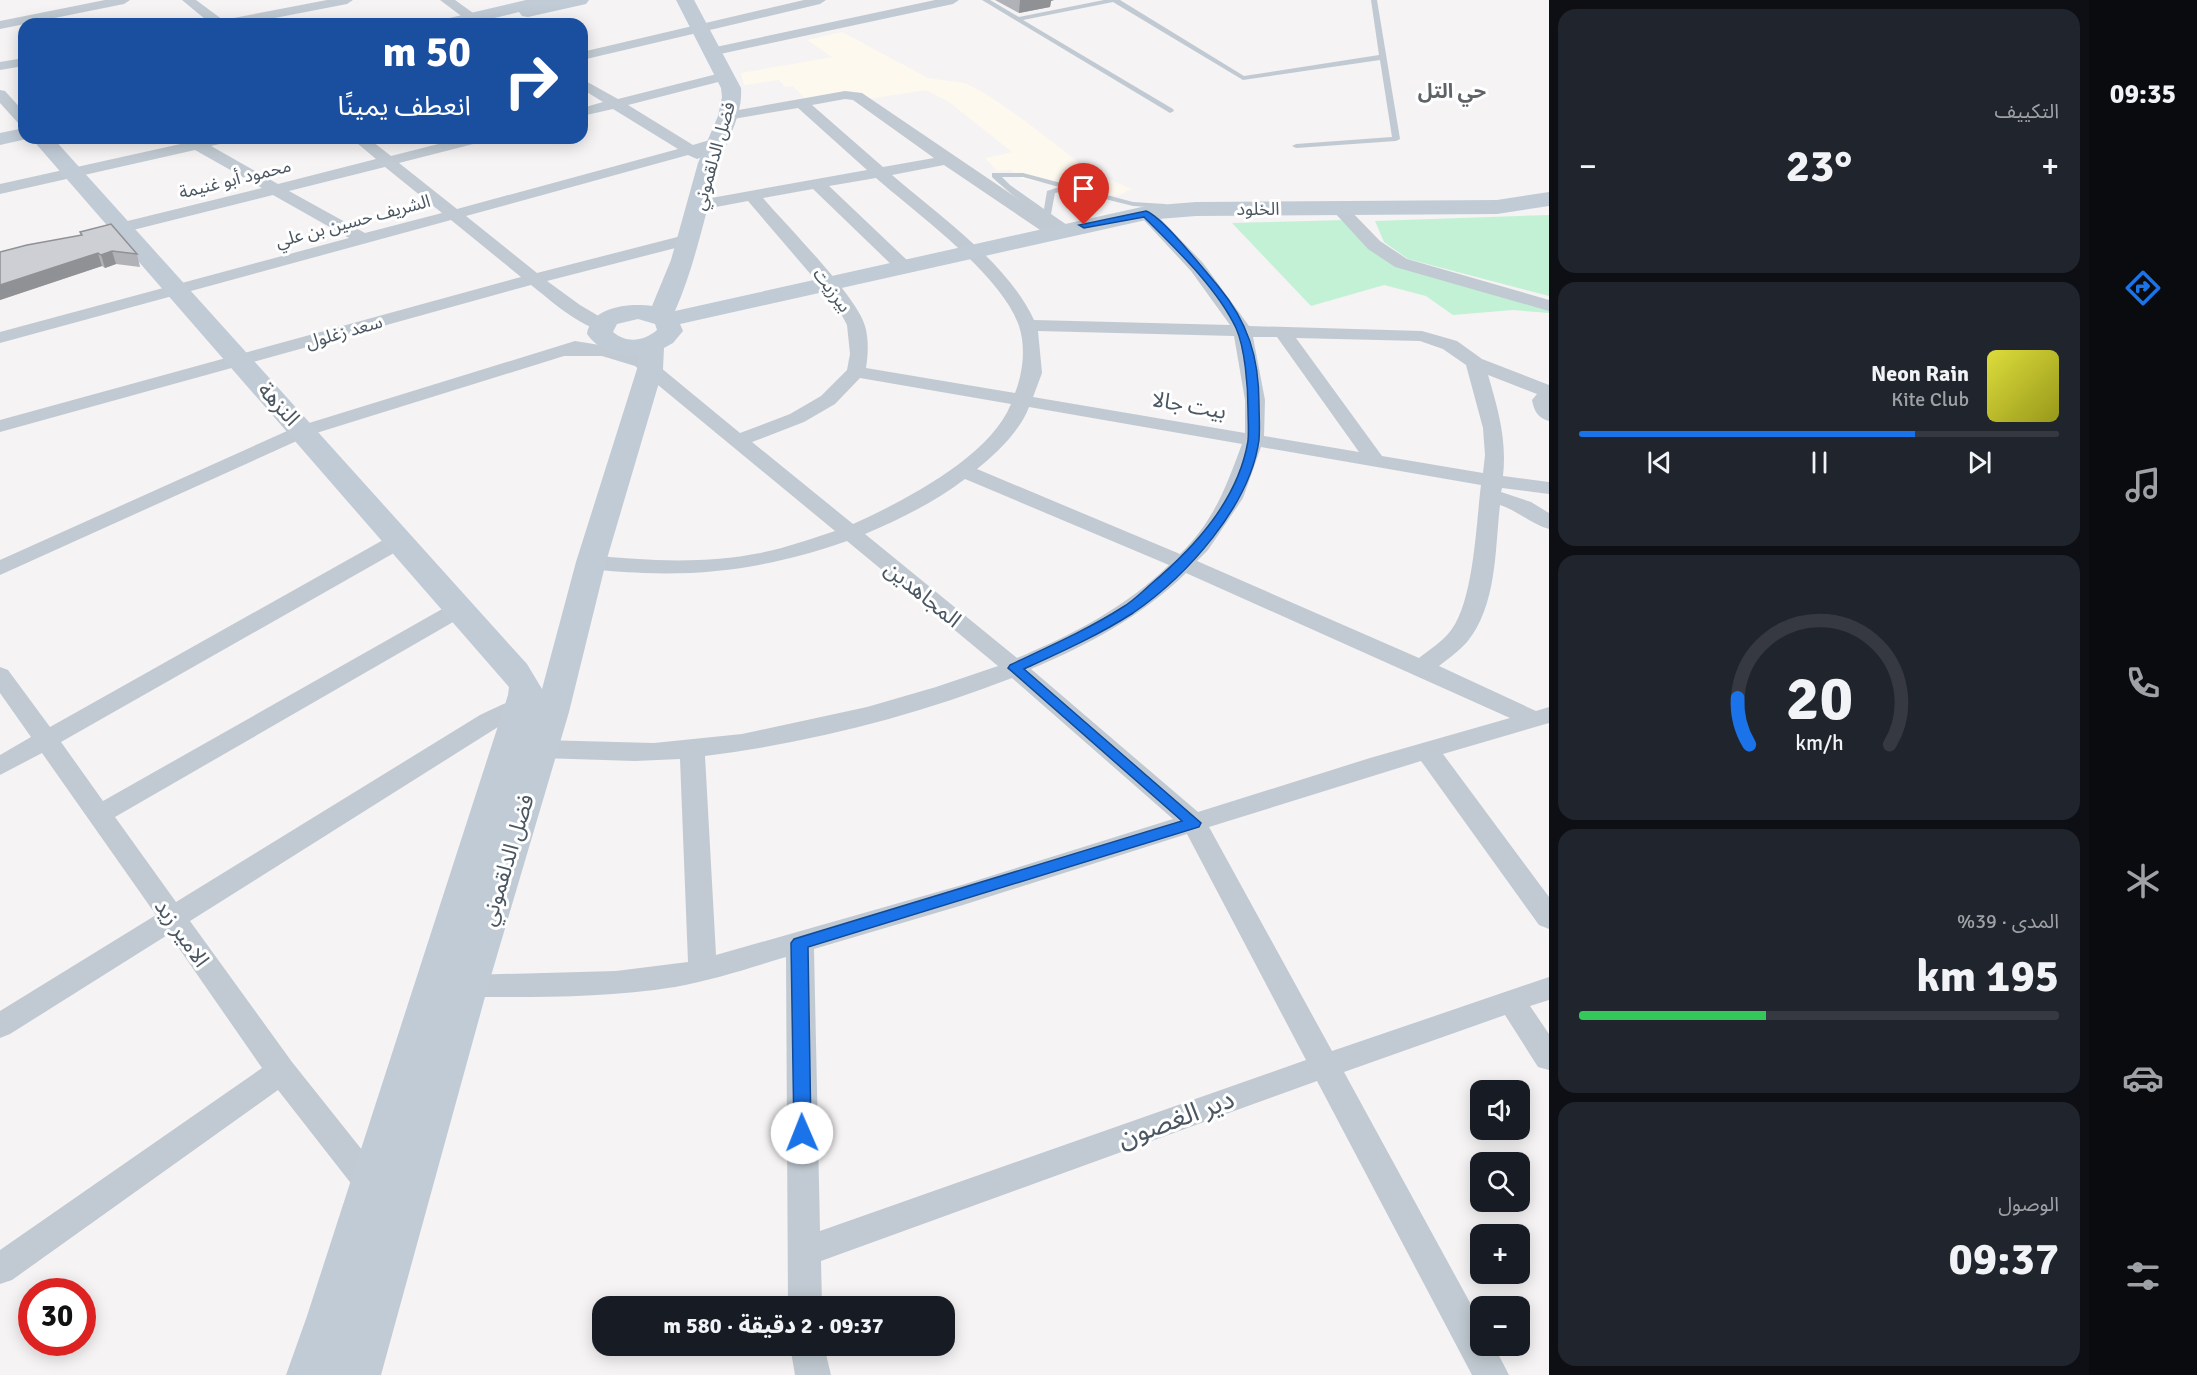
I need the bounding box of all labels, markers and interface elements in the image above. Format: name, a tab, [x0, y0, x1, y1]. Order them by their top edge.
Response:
text: 50 m	[382, 27, 471, 78]
icon: right	[492, 42, 570, 120]
text: 09:35	[2110, 78, 2176, 111]
district label: حي التل	[1418, 79, 1487, 107]
text: انعطف يمينًا	[338, 90, 471, 123]
street label: فضل الدلقموني	[688, 99, 742, 213]
text: التكييف	[1995, 99, 2059, 124]
text: 23°	[1786, 139, 1852, 194]
text: −	[1579, 146, 1597, 187]
text: +	[2041, 146, 2059, 187]
street label: محمود أبو غنيمة	[176, 154, 293, 204]
pin	[1058, 163, 1109, 225]
icon: arrive	[1067, 172, 1100, 205]
street label: الشريف حسين بن علي	[273, 190, 433, 254]
street label: الخلود	[1237, 198, 1279, 220]
street label: بيرزيت	[808, 263, 856, 317]
icon: directions	[2122, 267, 2164, 309]
street label: سعد زغلول	[303, 311, 385, 353]
text: Neon Rain	[1871, 360, 1969, 387]
street label: النزهة	[252, 377, 306, 431]
street label: بيت جالا	[1150, 385, 1228, 425]
text: Kite Club	[1891, 387, 1969, 412]
icon: previous	[1643, 446, 1676, 479]
icon: pause	[1803, 446, 1836, 479]
icon: next	[1963, 446, 1996, 479]
icon: music	[2122, 464, 2164, 506]
street label: المجاهدين	[879, 555, 967, 633]
text: 20	[1785, 660, 1853, 737]
icon: phone	[2122, 662, 2164, 704]
text: km/h	[1795, 730, 1843, 756]
street label: فضل الدلقموني	[474, 791, 543, 930]
icon: climate	[2122, 860, 2164, 902]
street label: الامير زيد	[149, 894, 215, 972]
text: المدى · 39%	[1957, 909, 2059, 934]
text: 195 km	[1916, 949, 2059, 1004]
icon: car	[2122, 1057, 2164, 1099]
map controls	[1470, 1080, 1530, 1356]
button: sound	[1470, 1080, 1530, 1140]
street label: دير الغصون	[1113, 1083, 1239, 1155]
position arrow	[770, 1101, 834, 1165]
button: search	[1470, 1152, 1530, 1212]
text: الوصول	[1998, 1192, 2059, 1217]
button: +	[1470, 1224, 1530, 1284]
text: 09:37	[1949, 1232, 2059, 1287]
icon: filters	[2122, 1255, 2164, 1297]
speed limit sign: 30	[18, 1278, 96, 1356]
button: −	[1470, 1296, 1530, 1356]
text: 09:37 · 2 دقيقة · 580 m	[663, 1312, 884, 1339]

